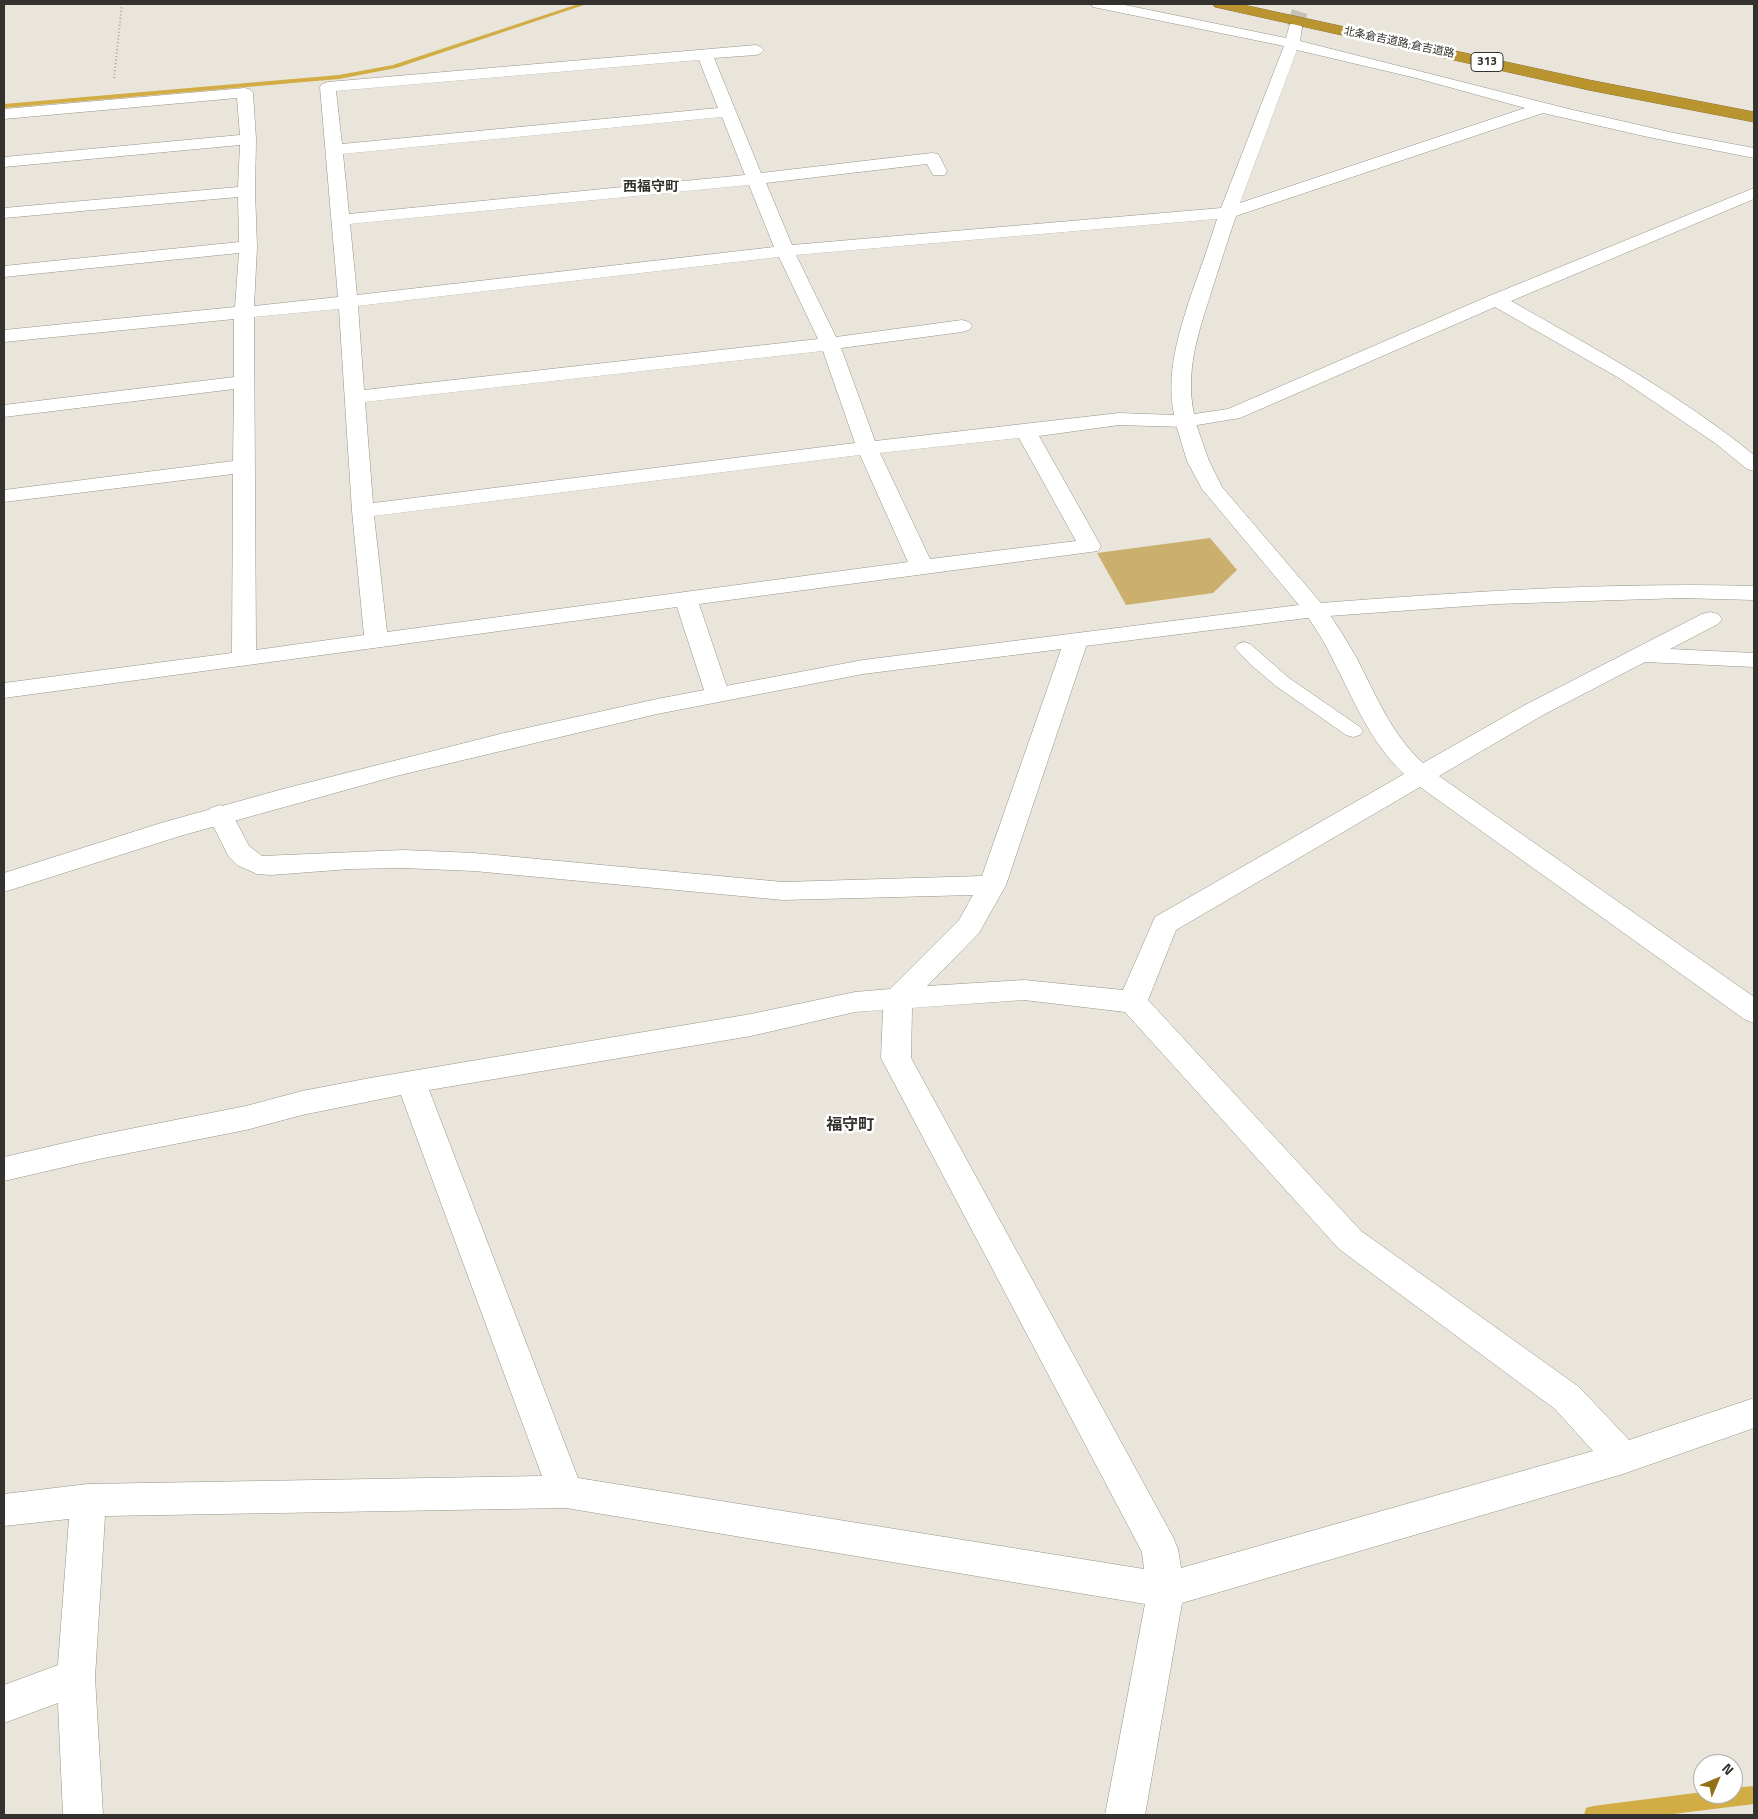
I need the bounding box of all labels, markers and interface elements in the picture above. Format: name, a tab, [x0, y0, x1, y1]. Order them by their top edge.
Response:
street label: 北条倉吉道路;倉吉道路	[1342, 25, 1456, 61]
road number: 313	[1471, 52, 1503, 72]
district label: 西福守町	[623, 180, 679, 196]
district label: 福守町	[826, 1116, 874, 1136]
north arrow	[1693, 1754, 1743, 1804]
text: N	[1717, 1758, 1739, 1780]

